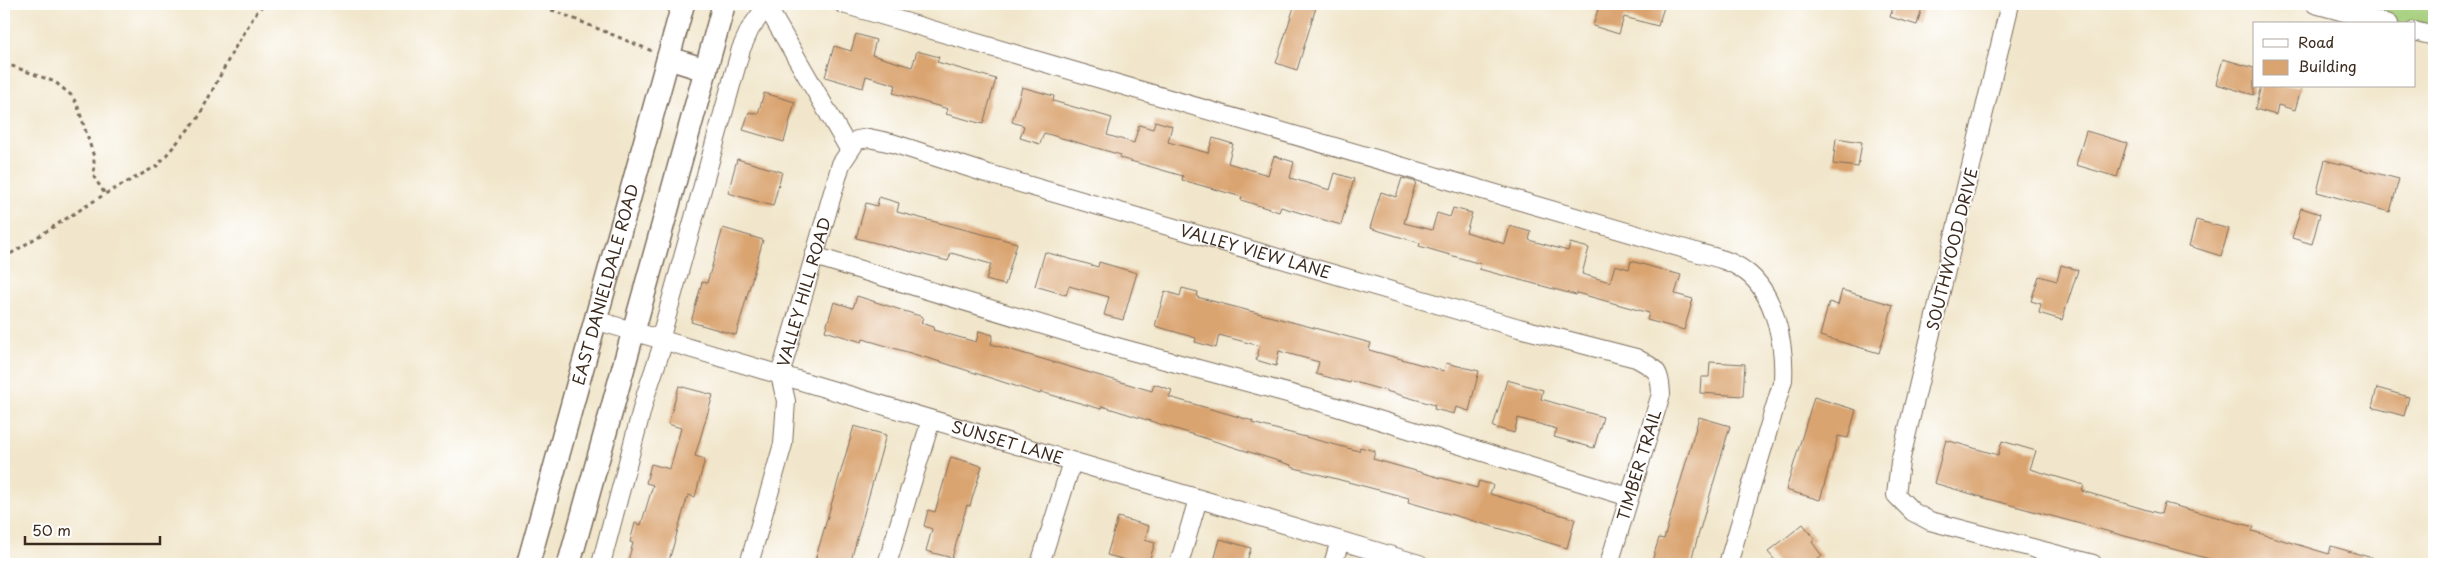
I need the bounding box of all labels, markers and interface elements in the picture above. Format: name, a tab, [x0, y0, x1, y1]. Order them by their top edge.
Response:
legend	[2253, 22, 2416, 88]
text: Road	[2298, 30, 2334, 53]
text: Building	[2298, 54, 2357, 77]
street label: SOUTHWOOD DRIVE	[1919, 165, 1983, 333]
street label: EAST DANIELDALE ROAD	[565, 181, 644, 387]
street label: VALLEY HILL ROAD	[770, 214, 836, 369]
street label: VALLEY VIEW LANE	[1178, 217, 1334, 284]
street label: TIMBER TRAIL	[1610, 406, 1666, 523]
street label: SUNSET LANE	[949, 413, 1066, 469]
scale bar	[25, 513, 160, 545]
text: 50 m	[32, 518, 71, 541]

